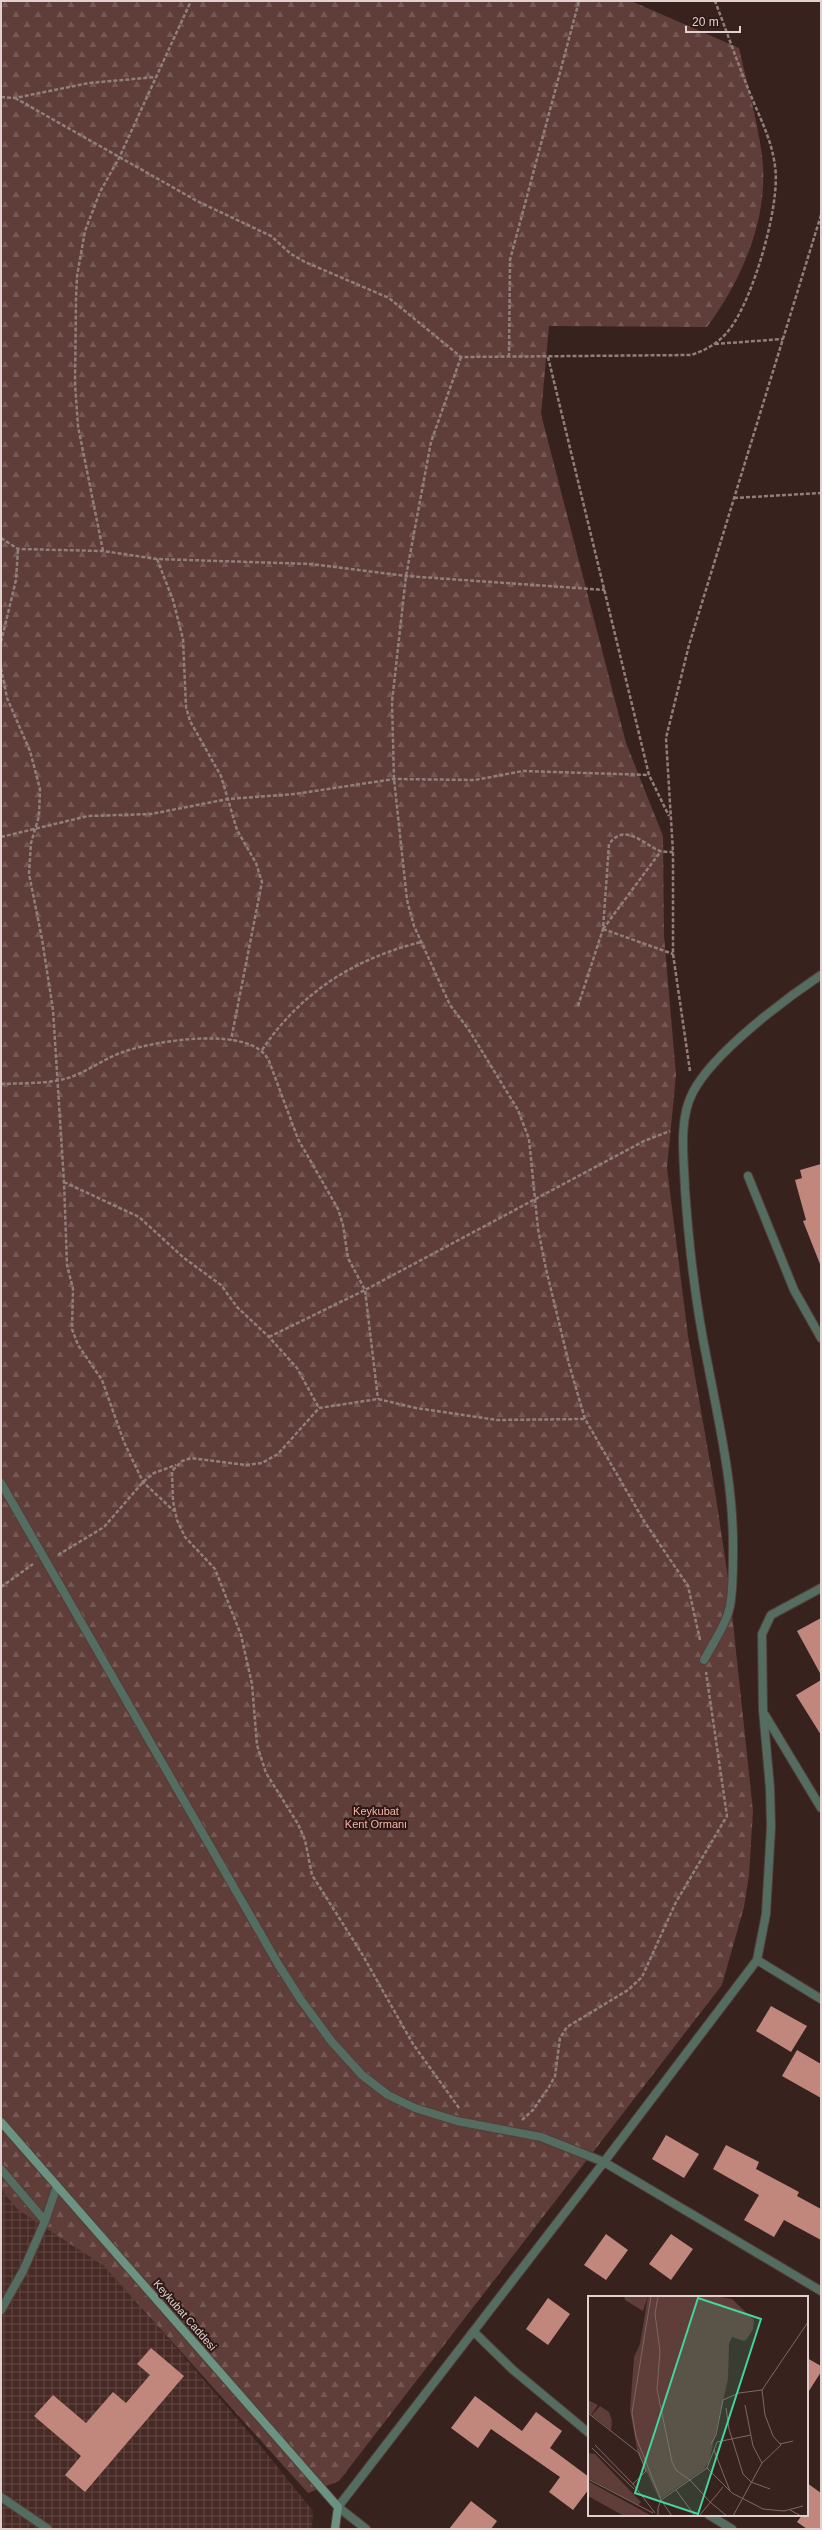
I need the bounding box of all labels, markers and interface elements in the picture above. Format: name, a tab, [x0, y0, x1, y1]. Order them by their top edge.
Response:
scale bar	[686, 8, 740, 34]
text: 20 m	[692, 15, 719, 29]
park label: Keykubat Kent Ormanı	[345, 1805, 407, 1830]
street label: Keykubat Caddesi	[151, 2277, 219, 2353]
inset map	[588, 2296, 808, 2516]

